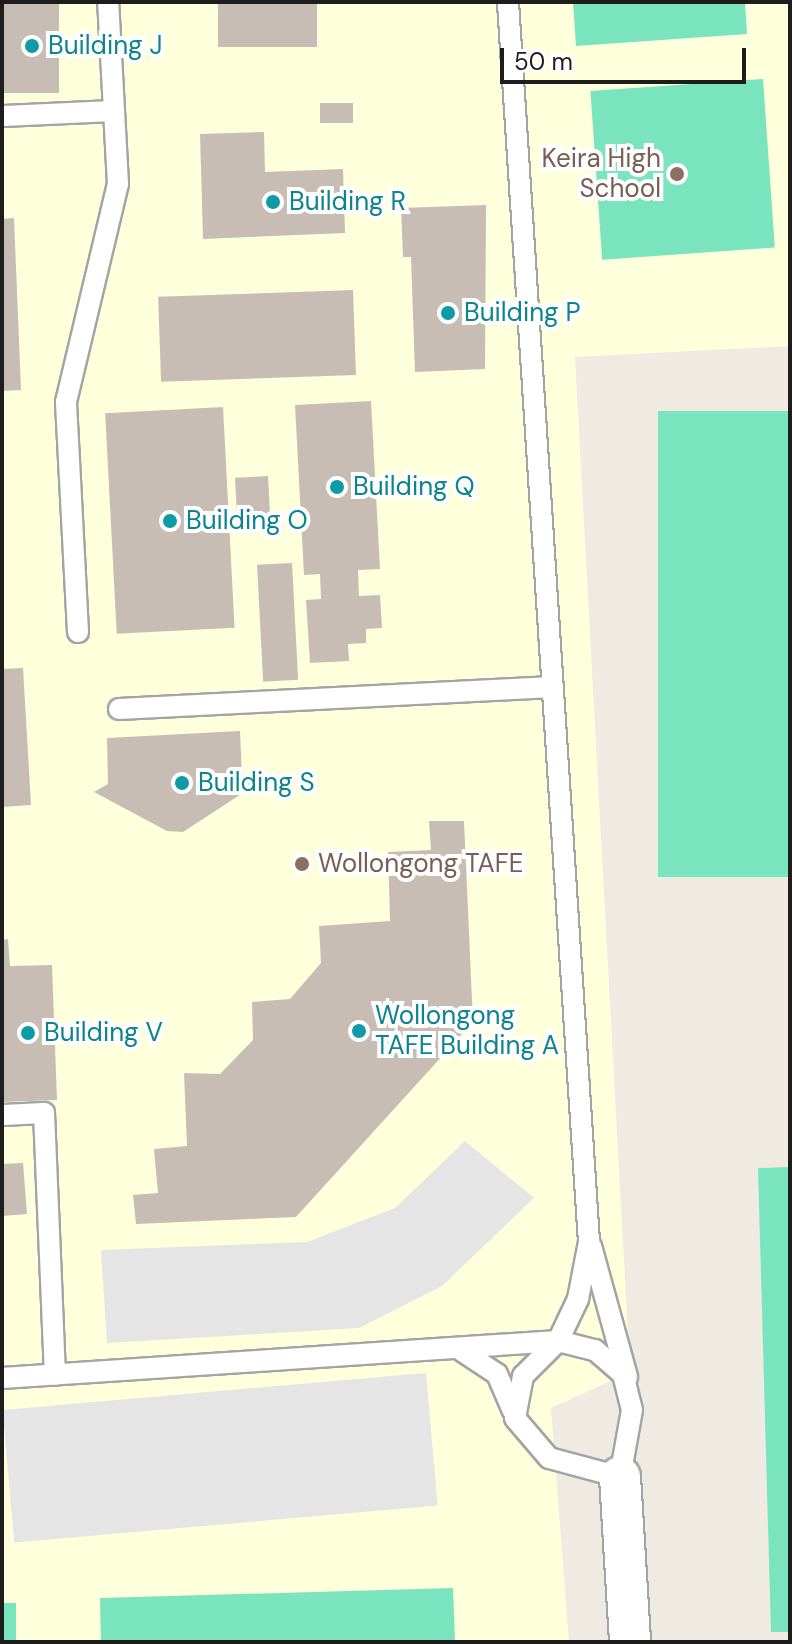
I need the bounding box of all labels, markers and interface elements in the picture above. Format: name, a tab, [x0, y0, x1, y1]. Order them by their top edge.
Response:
place label: Building J	[48, 30, 163, 62]
scale bar	[504, 32, 750, 82]
marker: Building J	[23, 37, 41, 55]
text: 50 m	[514, 46, 573, 77]
place label: Keira High School	[542, 143, 661, 204]
marker: Keira High School	[668, 165, 686, 183]
place label: Building R	[289, 186, 406, 218]
marker: Building R	[264, 193, 282, 211]
place label: Building P	[464, 297, 581, 329]
marker: Building P	[439, 304, 457, 322]
place label: Building Q	[353, 471, 475, 503]
marker: Building Q	[328, 478, 346, 496]
place label: Building O	[186, 505, 308, 537]
marker: Building O	[161, 512, 179, 530]
place label: Building S	[198, 767, 315, 799]
marker: Building S	[173, 774, 191, 792]
place label: Wollongong TAFE	[318, 848, 523, 880]
marker: Wollongong TAFE	[293, 855, 311, 873]
place label: Wollongong TAFE Building A	[375, 1000, 559, 1062]
place label: Building V	[44, 1017, 163, 1049]
marker: Wollongong TAFE Building A	[350, 1022, 368, 1040]
marker: Building V	[19, 1024, 37, 1042]

